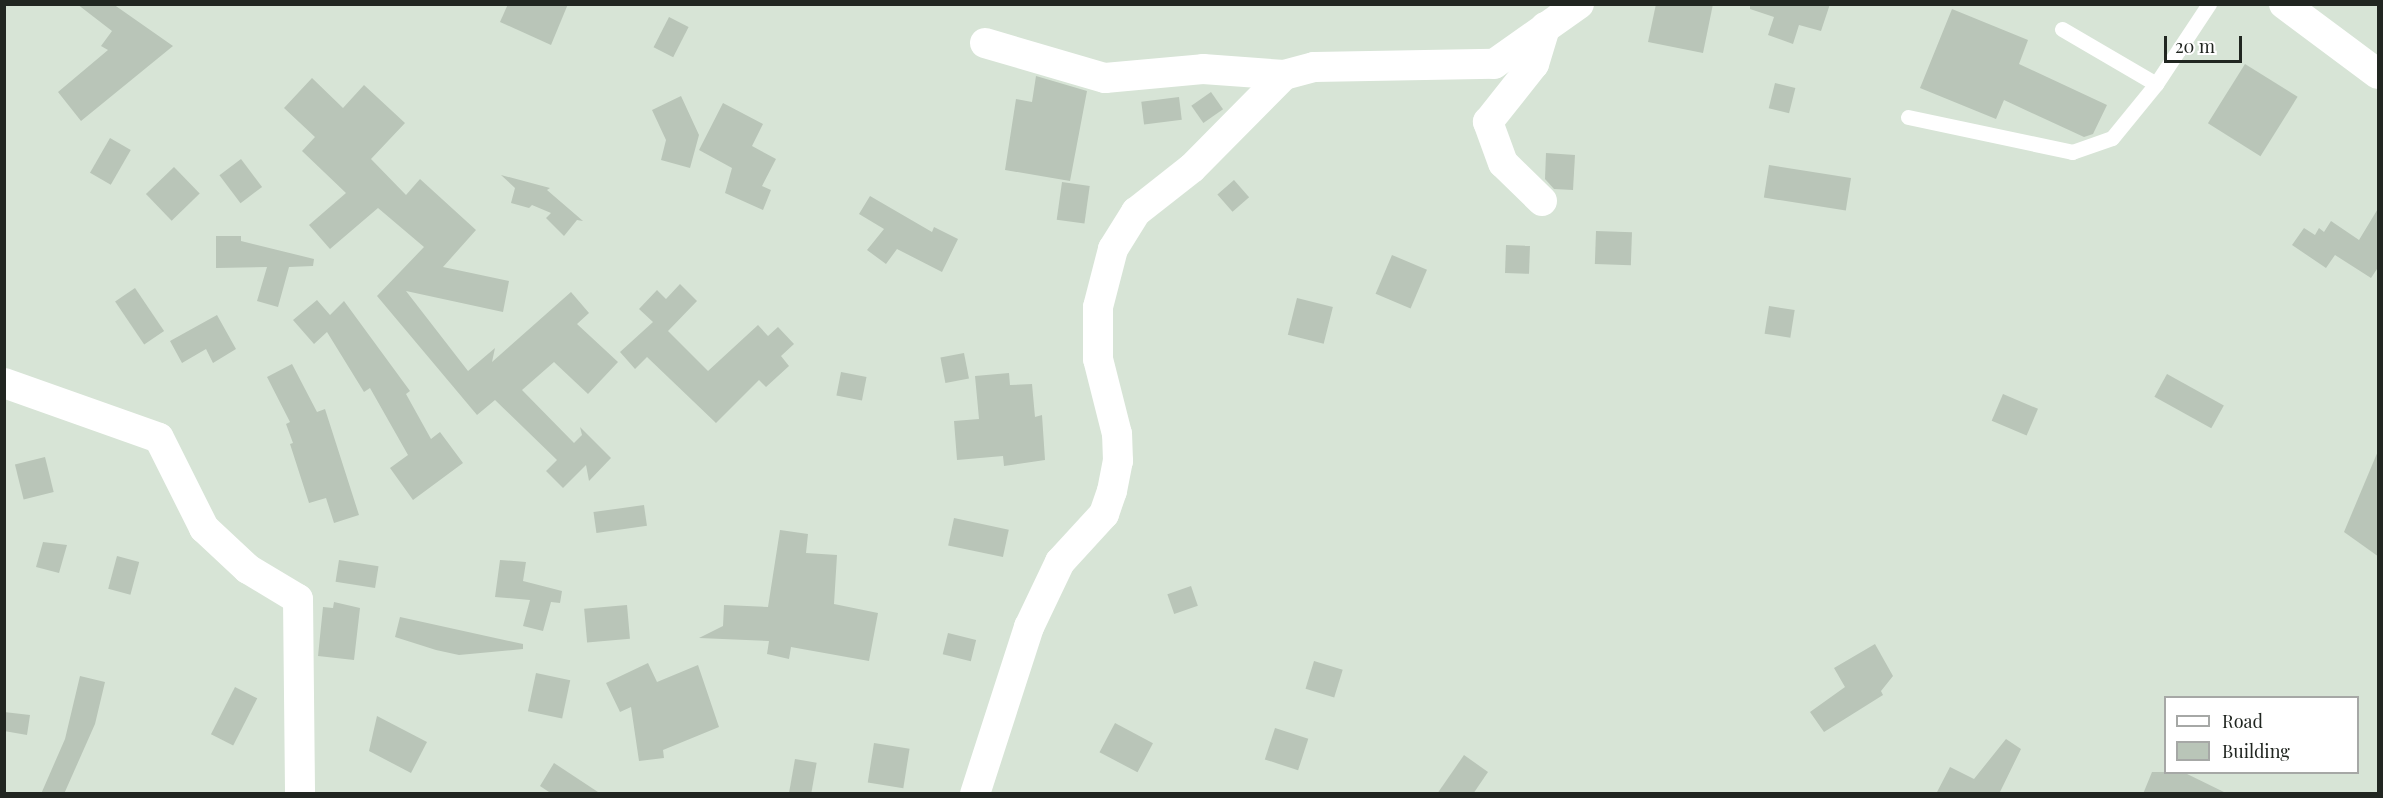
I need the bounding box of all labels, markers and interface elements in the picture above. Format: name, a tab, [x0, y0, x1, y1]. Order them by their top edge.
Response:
scale bar	[2167, 24, 2245, 62]
text: 20 m	[2175, 34, 2215, 58]
legend	[2164, 696, 2359, 774]
text: Road	[2222, 709, 2263, 733]
text: Building	[2222, 739, 2290, 763]

